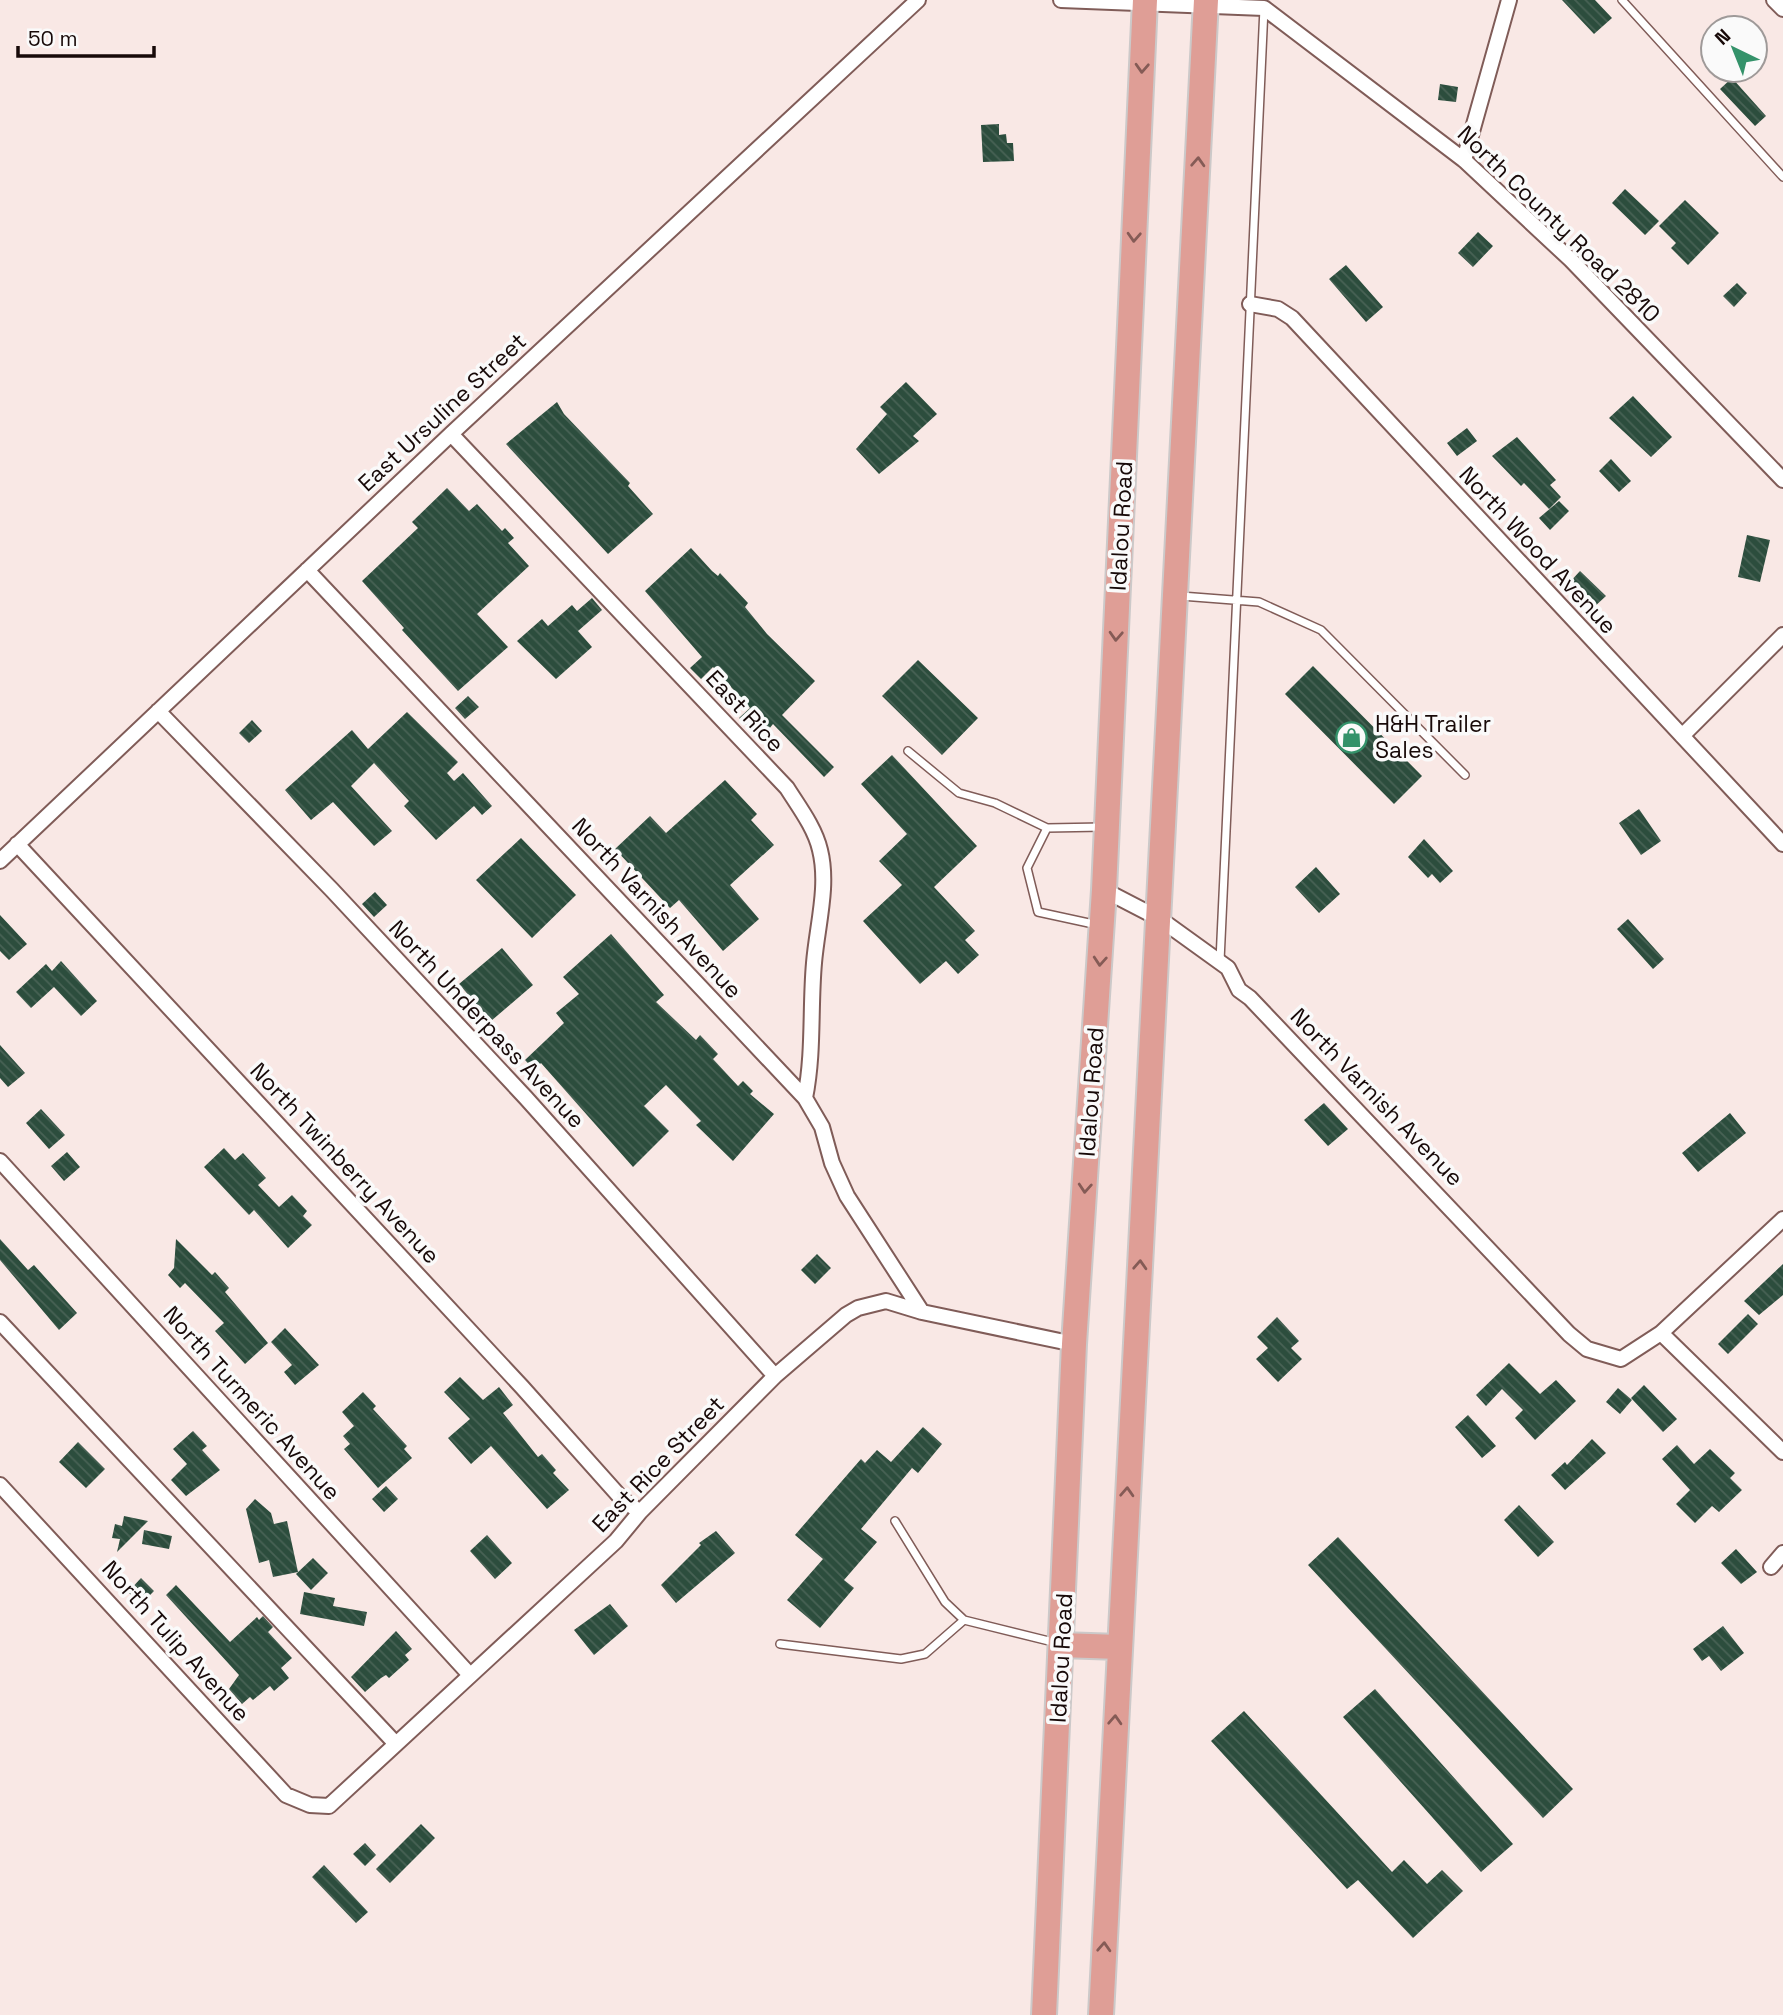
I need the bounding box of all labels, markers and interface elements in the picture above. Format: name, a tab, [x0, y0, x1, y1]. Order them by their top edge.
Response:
scale bar	[18, 14, 154, 58]
north arrow	[1699, 14, 1769, 84]
text: N	[1710, 23, 1736, 50]
text: 50 m	[28, 25, 78, 52]
one-way arrow	[1135, 63, 1150, 74]
street label: North County Road 2810	[1451, 119, 1667, 329]
one-way arrow	[1191, 156, 1206, 167]
one-way arrow	[1127, 232, 1142, 243]
street label: East Ursuline Street	[351, 326, 533, 498]
street label: Idalou Road	[1103, 460, 1139, 592]
street label: North Wood Avenue	[1453, 460, 1623, 640]
one-way arrow	[1108, 630, 1123, 641]
street label: East Rice	[699, 663, 791, 759]
place label: H&H Trailer Sales	[1375, 709, 1491, 765]
shop icon: H&H Trailer Sales	[1335, 720, 1369, 754]
street label: North Varnish Avenue	[565, 811, 749, 1005]
street label: North Underpass Avenue	[382, 913, 592, 1135]
one-way arrow	[1093, 956, 1108, 967]
street label: North Varnish Avenue	[1284, 1002, 1470, 1192]
street label: Idalou Road	[1072, 1026, 1110, 1158]
street label: North Twinberry Avenue	[244, 1056, 446, 1270]
one-way arrow	[1077, 1183, 1092, 1194]
one-way arrow	[1133, 1260, 1148, 1271]
street label: North Turmeric Avenue	[157, 1300, 347, 1506]
street label: East Rice Street	[585, 1390, 731, 1538]
one-way arrow	[1120, 1487, 1135, 1498]
street label: North Tulip Avenue	[96, 1554, 256, 1728]
street label: Idalou Road	[1043, 1592, 1079, 1724]
one-way arrow	[1107, 1714, 1122, 1725]
one-way arrow	[1096, 1941, 1111, 1952]

